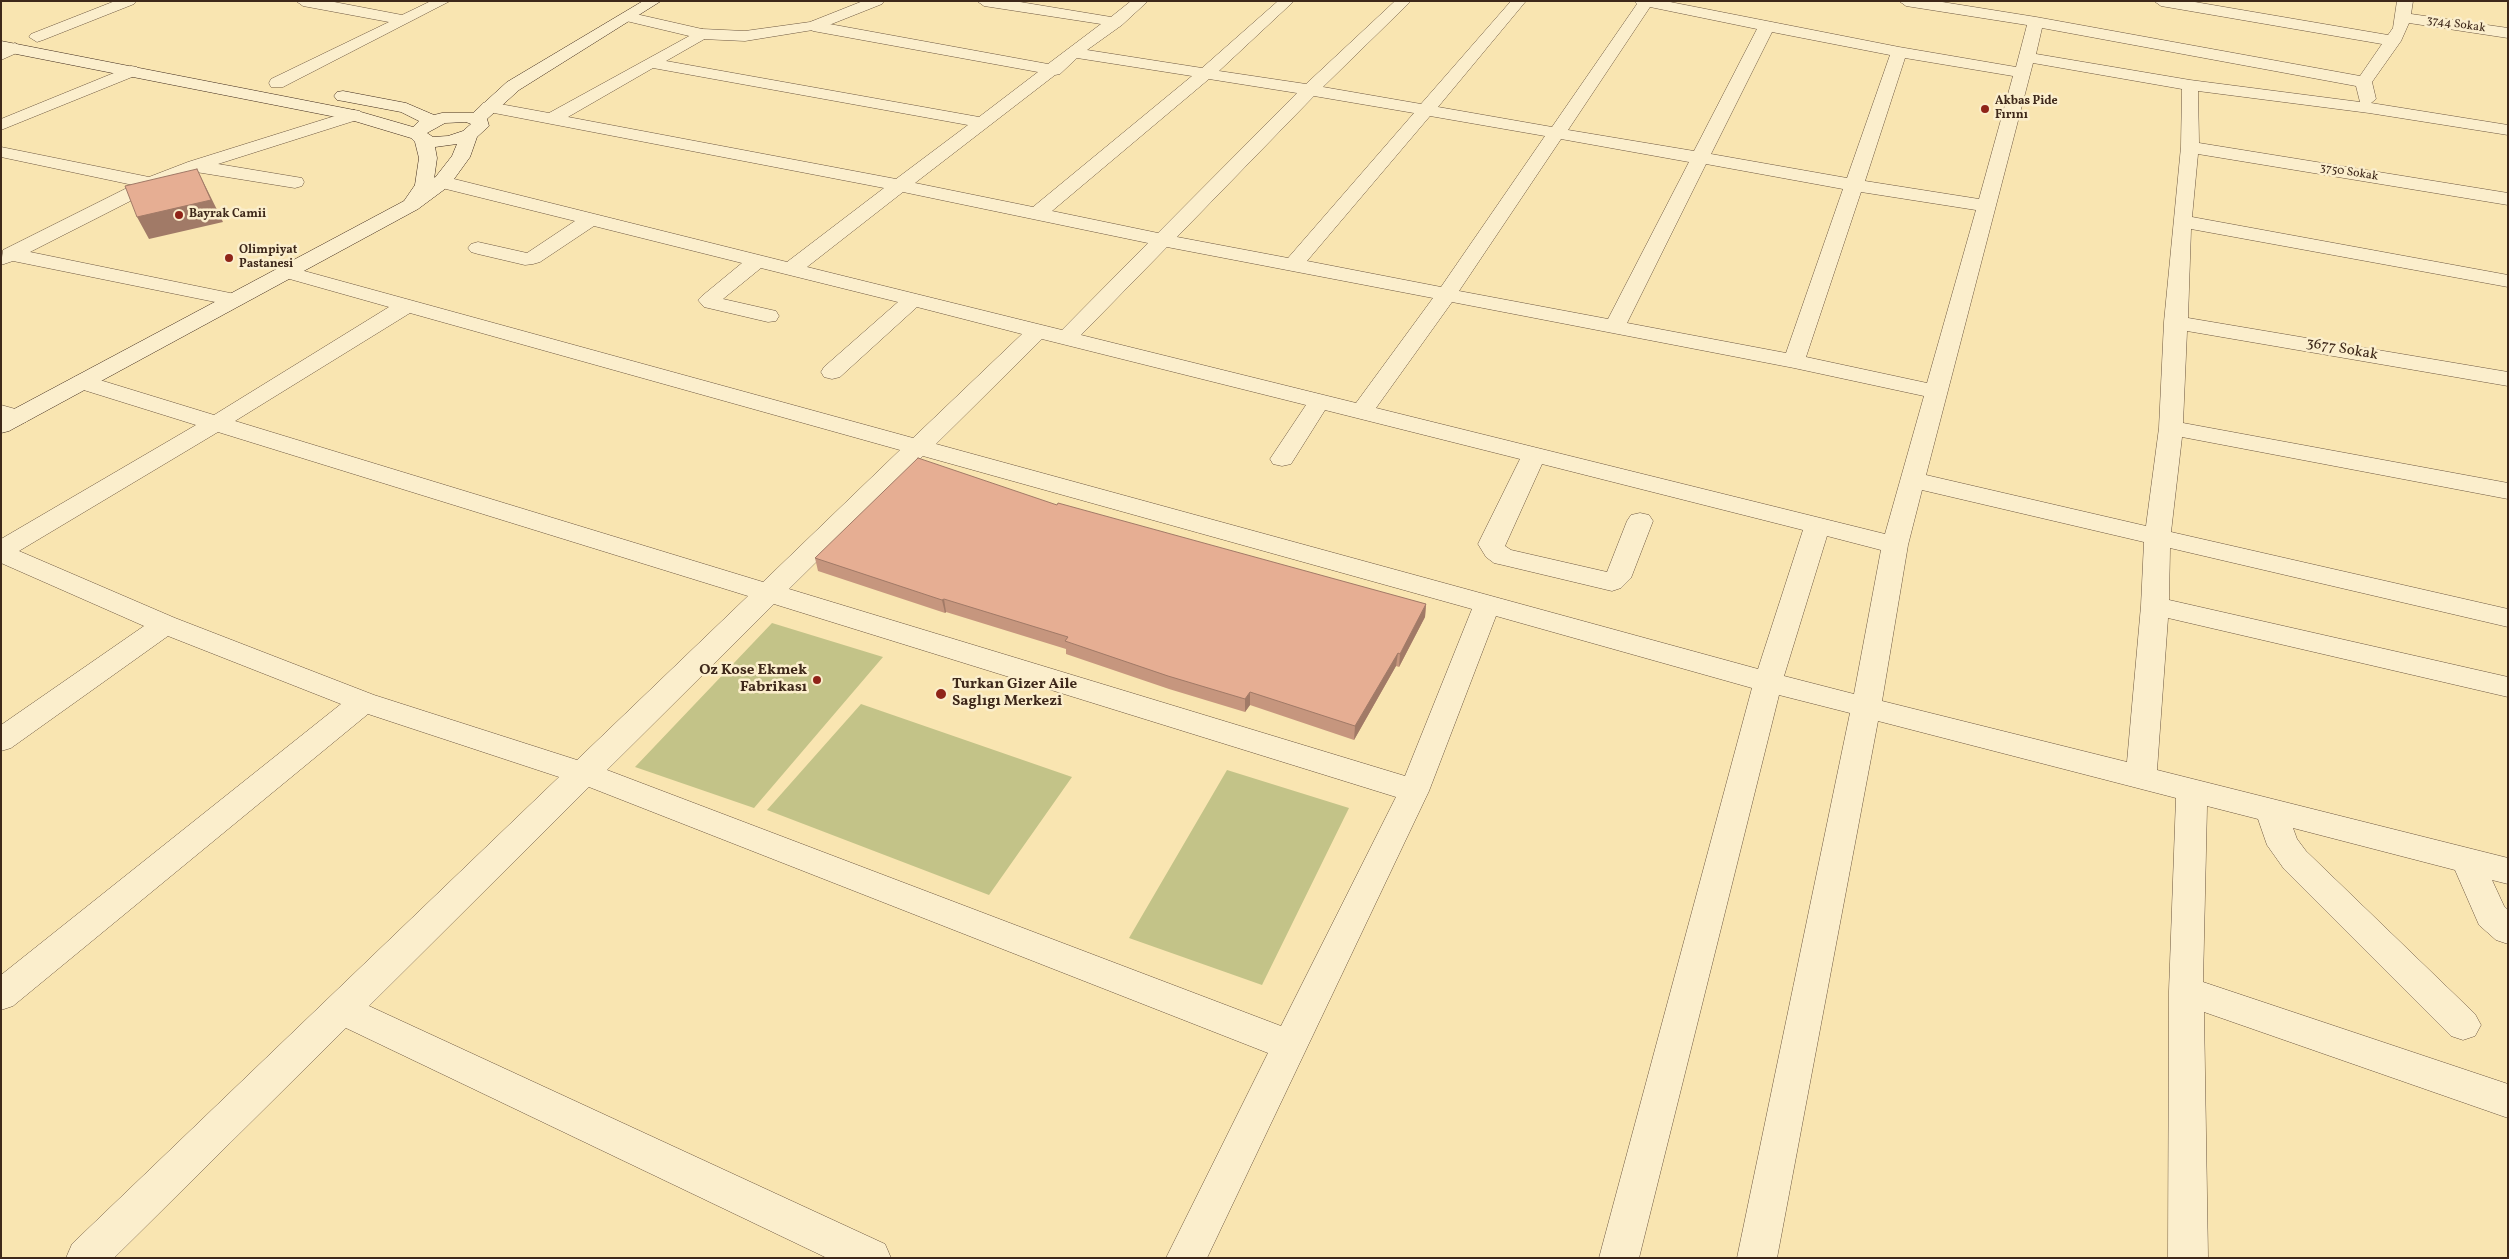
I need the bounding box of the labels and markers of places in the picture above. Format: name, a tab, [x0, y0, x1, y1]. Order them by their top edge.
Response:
place label: Akbas Pide Fırını	[1995, 95, 2058, 123]
marker: Akbas Pide Fırını	[1979, 103, 1991, 115]
place label: Bayrak Camii	[189, 208, 266, 222]
marker: Bayrak Camii	[173, 209, 185, 221]
place label: Olimpiyat Pastanesi	[239, 244, 297, 272]
marker: Olimpiyat Pastanesi	[223, 252, 235, 264]
place label: Oz Kose Ekmek Fabrikası	[699, 662, 807, 697]
marker: Oz Kose Ekmek Fabrikası	[811, 674, 823, 686]
place label: Turkan Gizer Aile Saglıgı Merkezi	[952, 676, 1077, 711]
marker: Turkan Gizer Aile Saglıgı Merkezi	[934, 687, 948, 701]

